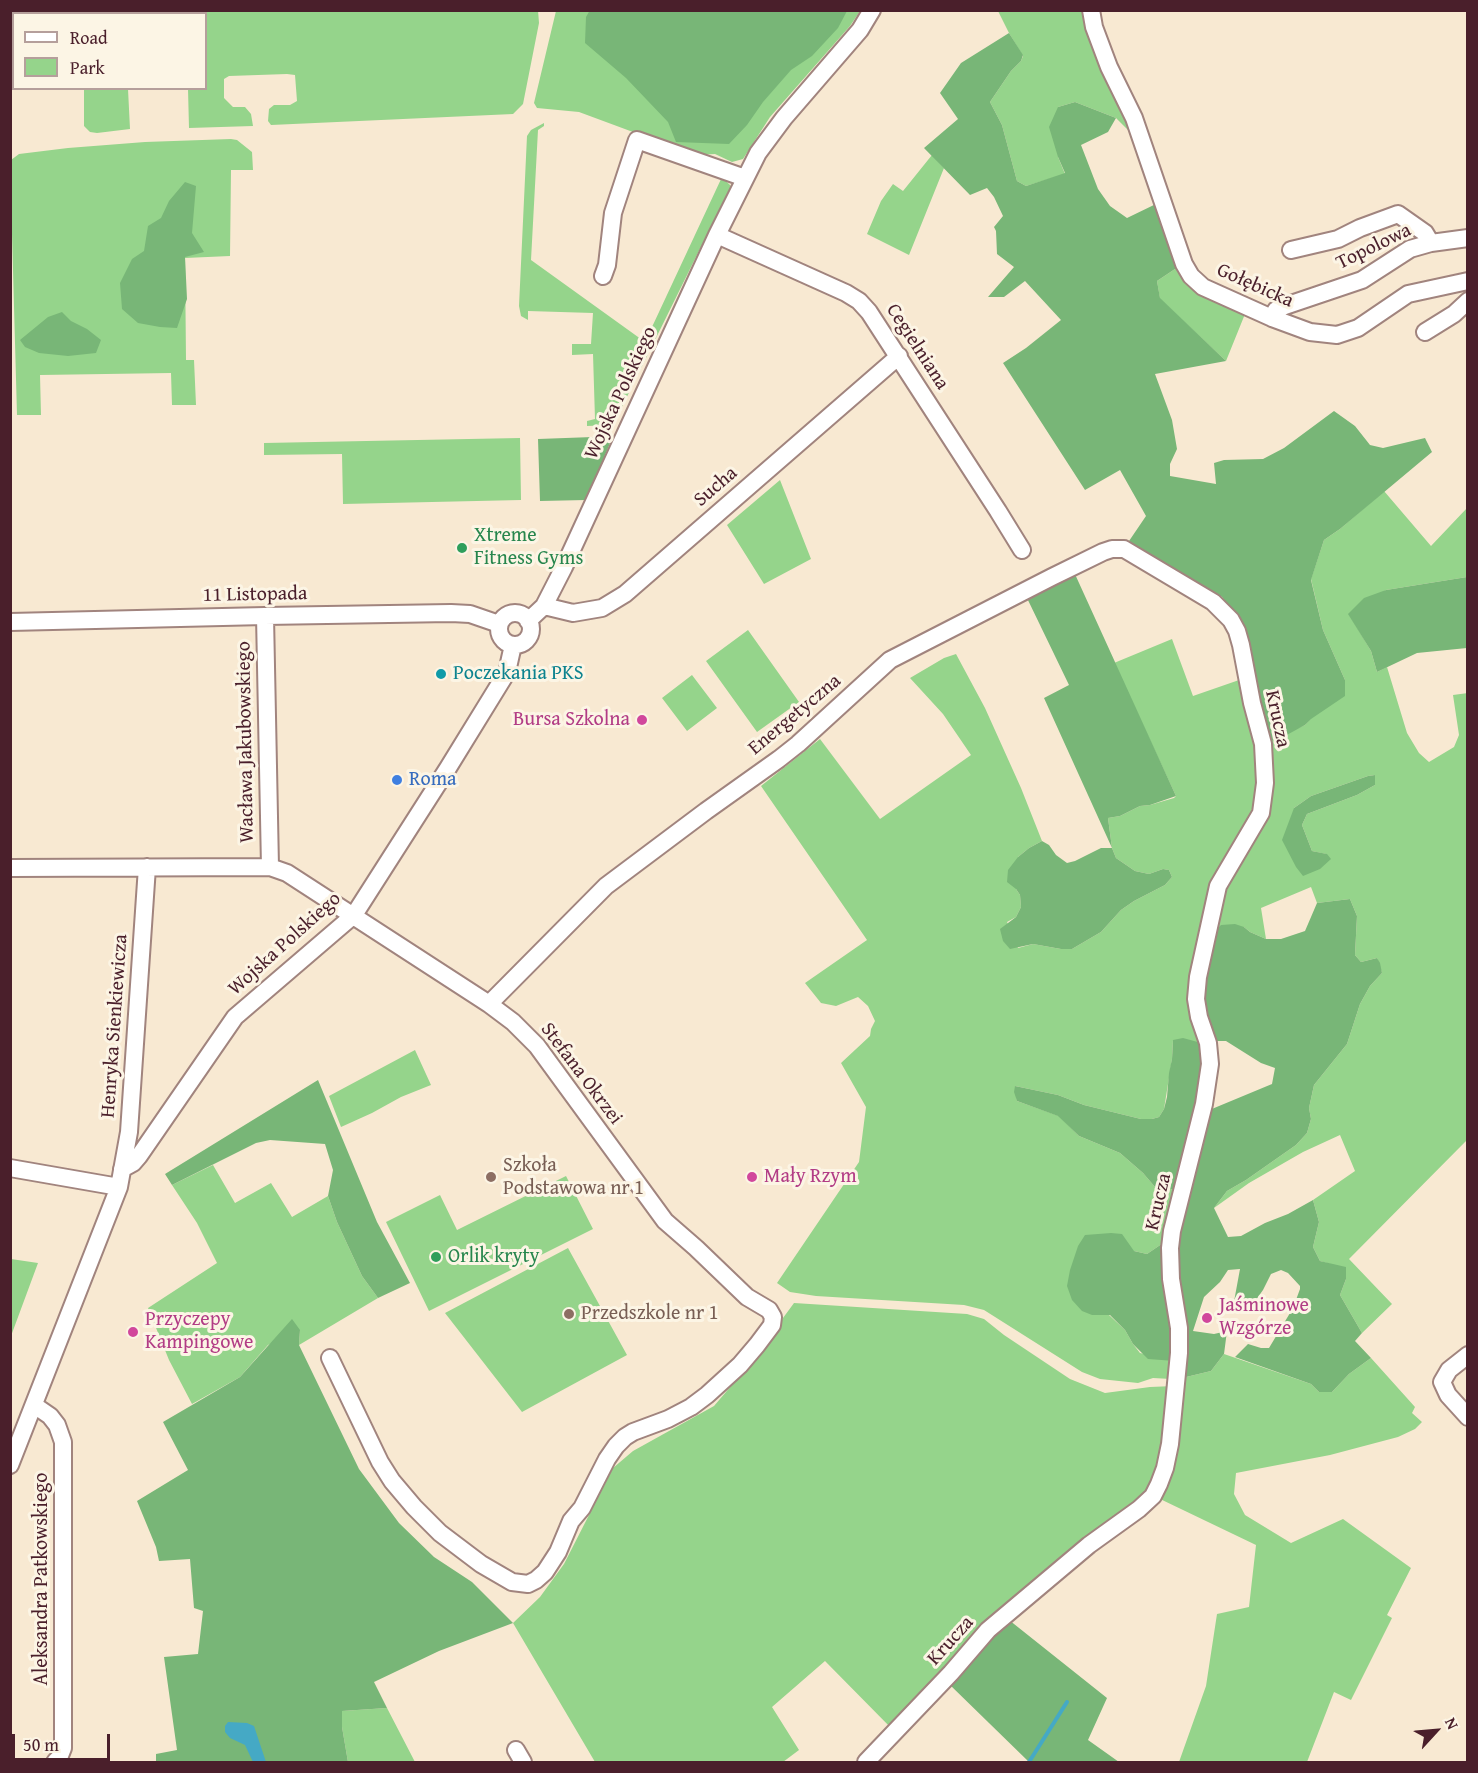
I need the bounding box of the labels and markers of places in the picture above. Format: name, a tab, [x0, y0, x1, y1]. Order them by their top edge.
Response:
place label: Xtreme Fitness Gyms	[474, 524, 583, 571]
marker: Xtreme Fitness Gyms	[455, 541, 469, 555]
place label: Poczekania PKS	[453, 662, 584, 686]
marker: Poczekania PKS	[434, 667, 448, 681]
place label: Bursa Szkolna	[513, 708, 630, 732]
marker: Bursa Szkolna	[635, 713, 649, 727]
place label: Roma	[409, 768, 457, 792]
marker: Roma	[390, 773, 404, 787]
place label: Szkoła Podstawowa nr 1	[503, 1154, 644, 1201]
place label: Mały Rzym	[764, 1165, 857, 1189]
marker: Szkoła Podstawowa nr 1	[484, 1170, 498, 1184]
marker: Mały Rzym	[745, 1170, 759, 1184]
place label: Orlik kryty	[448, 1245, 540, 1269]
marker: Orlik kryty	[429, 1250, 443, 1264]
place label: Jaśminowe Wzgórze	[1219, 1294, 1309, 1341]
place label: Przedszkole nr 1	[581, 1302, 718, 1326]
marker: Przedszkole nr 1	[562, 1307, 576, 1321]
place label: Przyczepy Kampingowe	[145, 1308, 253, 1355]
marker: Jaśminowe Wzgórze	[1200, 1311, 1214, 1325]
marker: Przyczepy Kampingowe	[126, 1325, 140, 1339]

